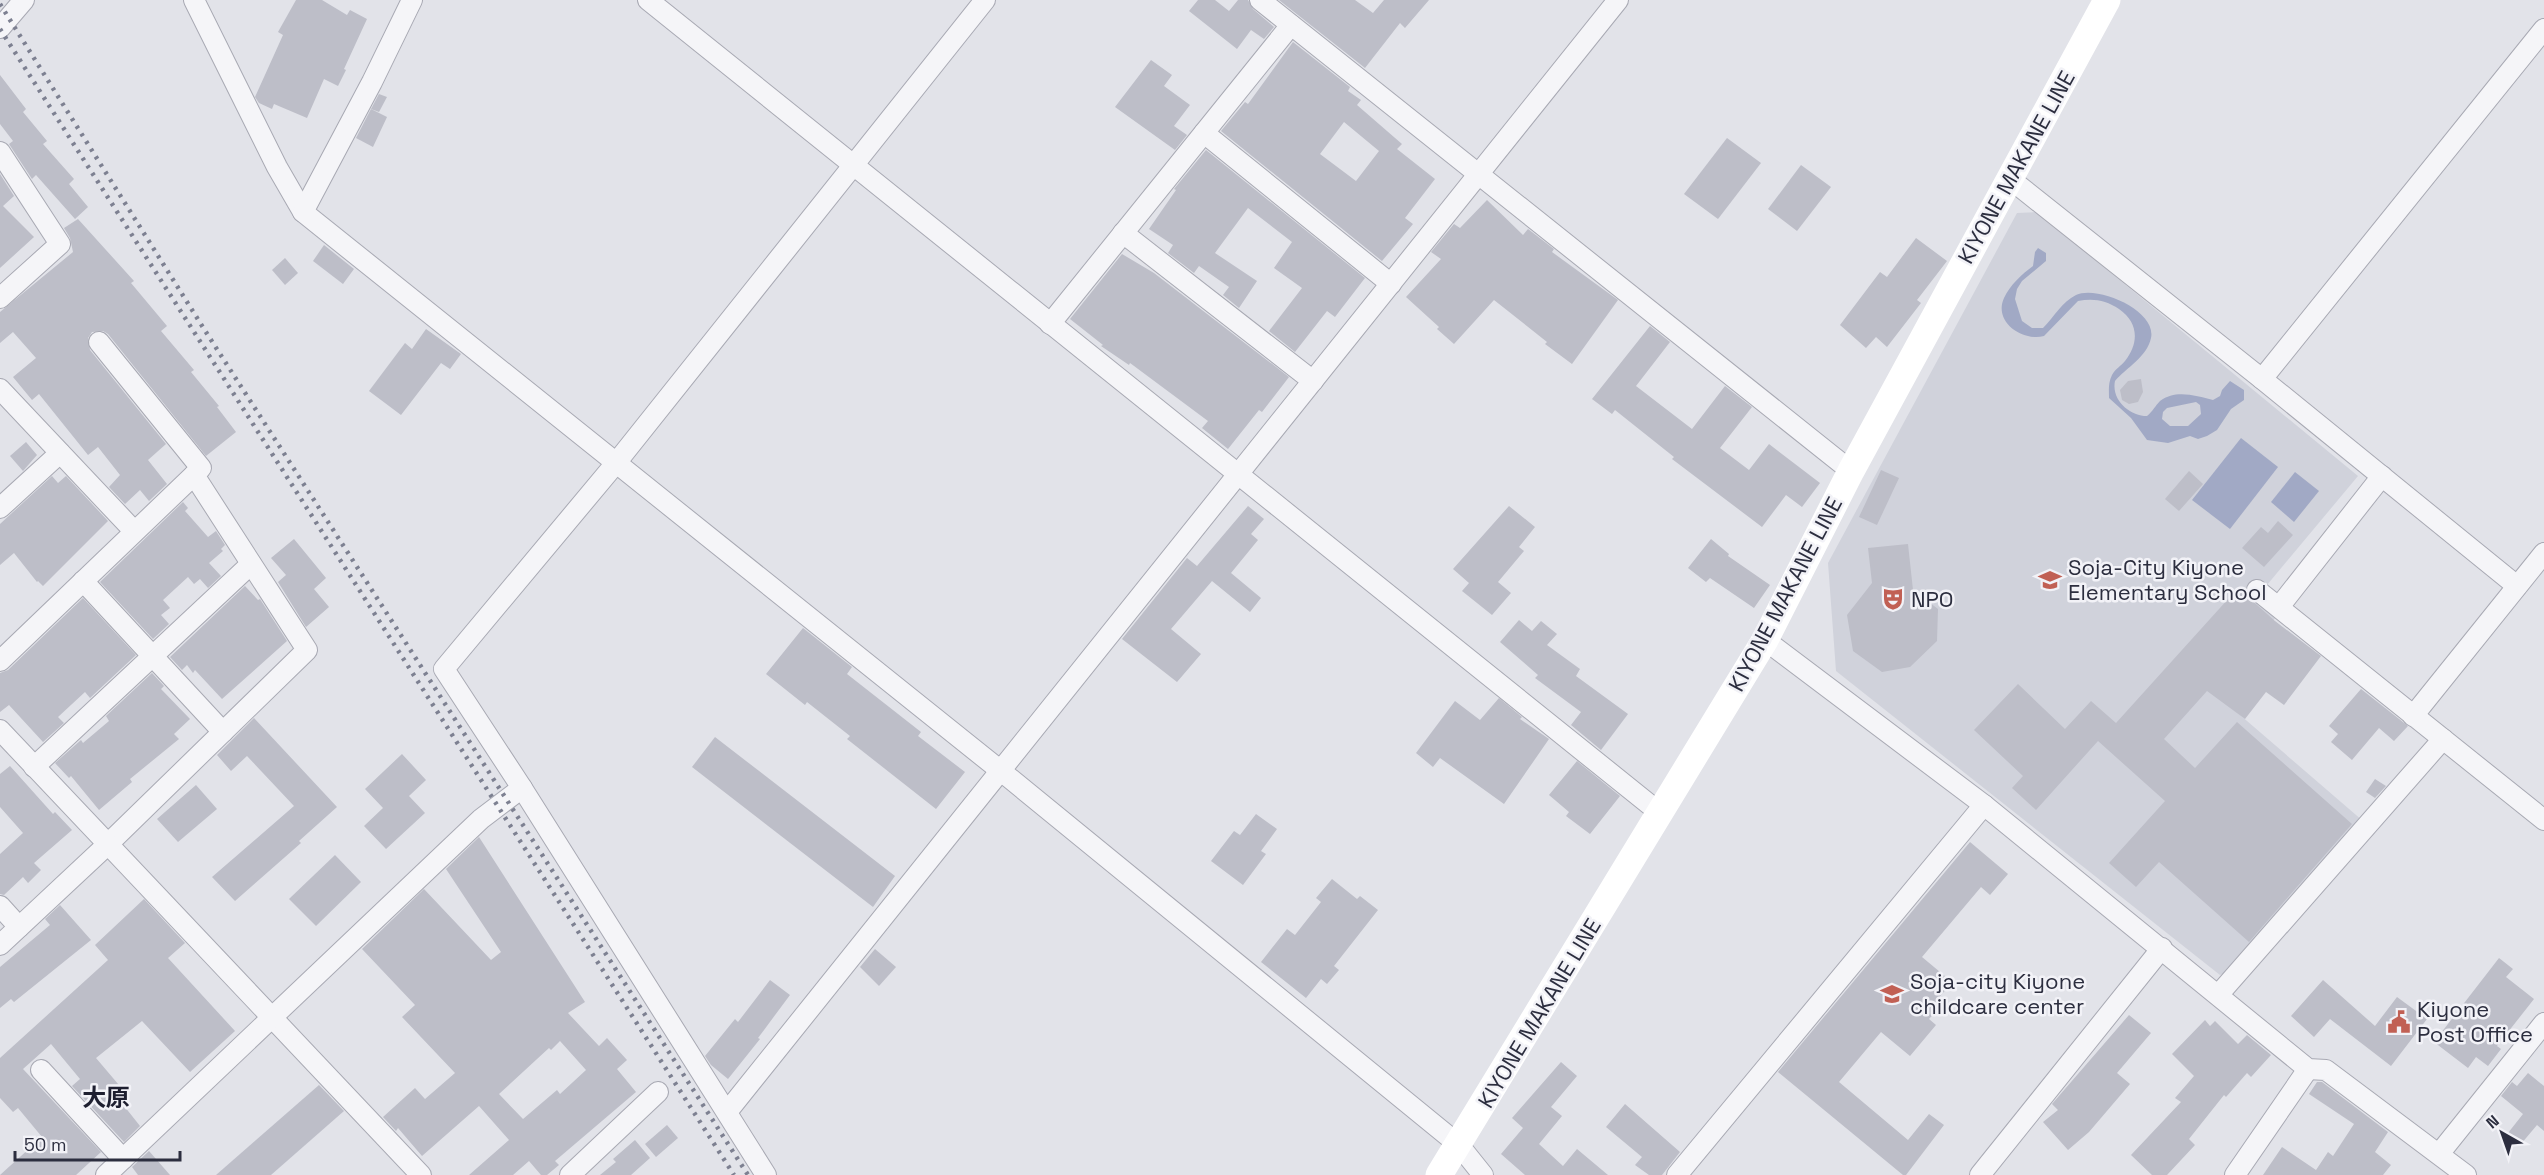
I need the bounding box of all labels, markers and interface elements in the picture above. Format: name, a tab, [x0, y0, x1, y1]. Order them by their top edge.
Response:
street label: KIYONE MAKANE LINE	[1951, 66, 2081, 268]
street label: KIYONE MAKANE LINE	[1722, 492, 1848, 696]
place label: Soja-City Kiyone Elementary School	[2068, 553, 2267, 606]
school or university icon: Soja-City Kiyone Elementary School	[2037, 567, 2063, 593]
place label: NPO	[1911, 585, 1954, 613]
theatre icon: NPO	[1880, 586, 1906, 612]
street label: KIYONE MAKANE LINE	[1471, 913, 1607, 1113]
place label: Soja-city Kiyone childcare center	[1910, 967, 2085, 1020]
school or university icon: Soja-city Kiyone childcare center	[1879, 981, 1905, 1007]
place label: Kiyone Post Office	[2417, 995, 2533, 1048]
public building icon: Kiyone Post Office	[2386, 1009, 2412, 1035]
district label: 大原	[82, 1082, 130, 1113]
north arrow	[2472, 1103, 2532, 1163]
text: N	[2482, 1110, 2504, 1133]
scale bar	[15, 1124, 180, 1162]
text: 50 m	[24, 1133, 66, 1156]

